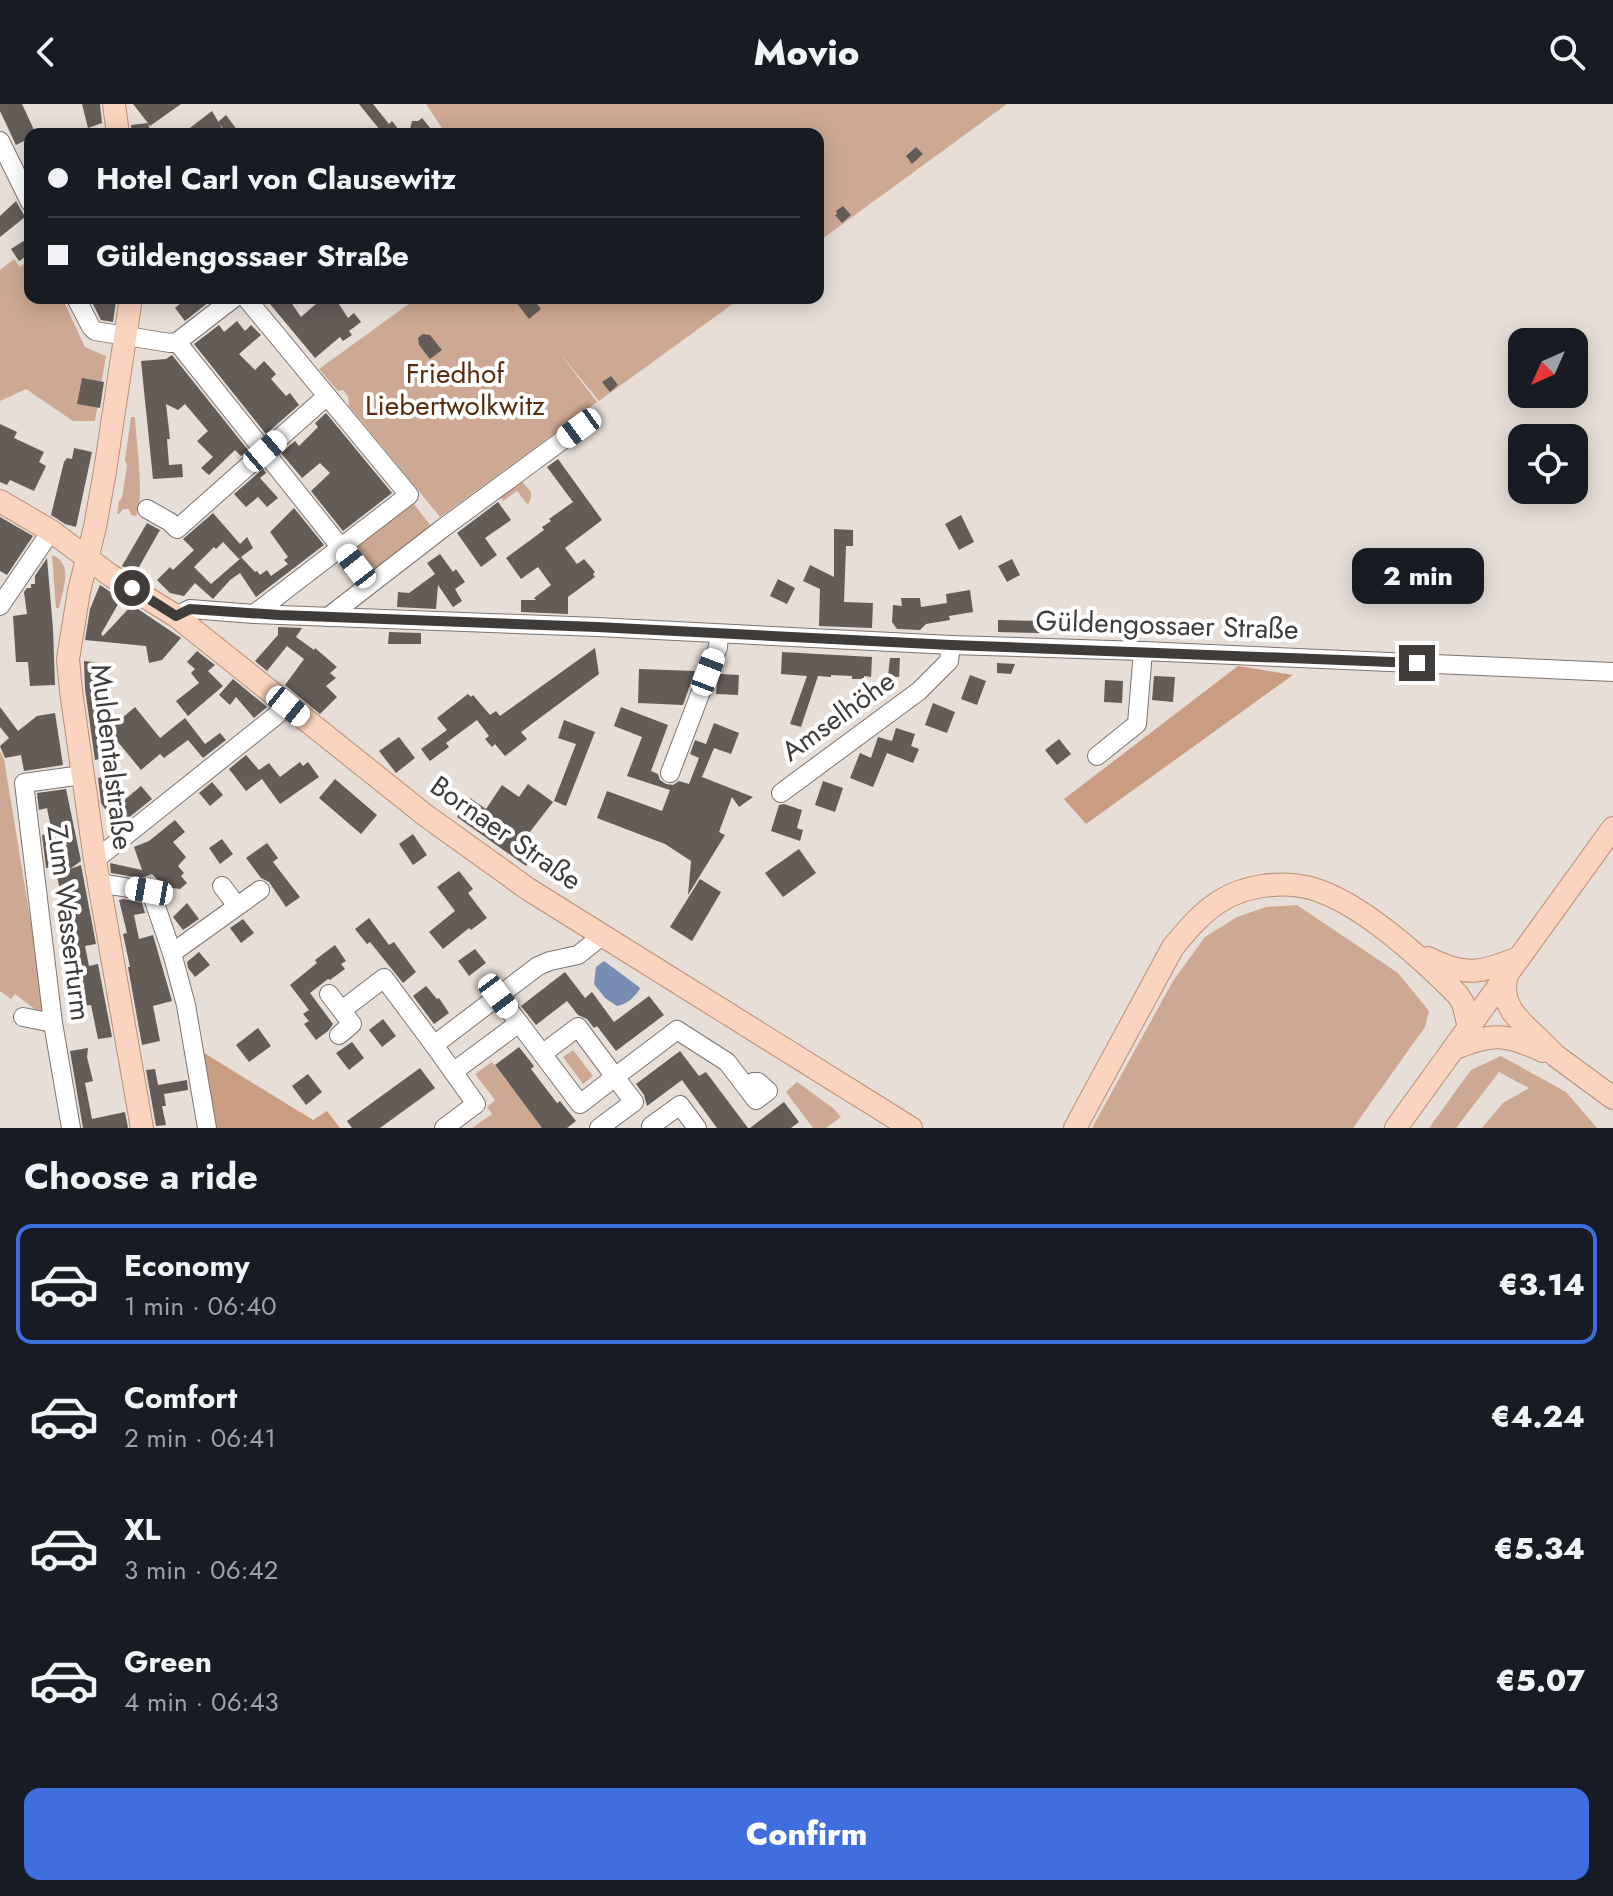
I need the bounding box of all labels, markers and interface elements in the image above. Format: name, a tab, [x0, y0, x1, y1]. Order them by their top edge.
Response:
text: Movio	[754, 26, 859, 78]
icon: back	[24, 30, 68, 74]
icon: search	[1545, 30, 1589, 74]
text: Hotel Carl von Clausewitz	[96, 157, 456, 200]
text: Güldengossaer Straße	[96, 234, 409, 277]
north arrow	[1508, 328, 1588, 408]
map controls	[1508, 328, 1588, 504]
park label: Friedhof Liebertwolkwitz	[365, 353, 545, 426]
car	[553, 404, 605, 452]
button: locate	[1508, 424, 1588, 504]
car	[239, 426, 291, 476]
car	[332, 540, 380, 592]
callout: 2 min	[1351, 547, 1483, 603]
text: 2 min	[1383, 557, 1453, 595]
route start	[114, 570, 150, 606]
street label: Güldengossaer Straße	[1035, 600, 1299, 650]
car	[688, 645, 728, 699]
route end	[1399, 645, 1435, 681]
street label: Amselhöhe	[773, 661, 903, 771]
street label: Muldentalstraße	[80, 662, 144, 852]
car	[262, 682, 314, 730]
street label: Bornaer Straße	[422, 766, 590, 900]
street label: Zum Wasserturm	[37, 823, 101, 1023]
car	[123, 875, 175, 907]
car	[474, 970, 522, 1022]
text: Choose a ride	[24, 1150, 258, 1202]
text: Economy	[124, 1244, 250, 1287]
icon: car	[28, 1248, 100, 1320]
text: €3.14	[1498, 1263, 1585, 1306]
text: 1 min · 06:40	[124, 1287, 277, 1325]
text: Comfort	[124, 1376, 237, 1419]
icon: car	[28, 1380, 100, 1452]
text: €4.24	[1490, 1395, 1585, 1438]
text: 2 min · 06:41	[124, 1419, 276, 1457]
text: XL	[124, 1508, 160, 1551]
icon: car	[28, 1512, 100, 1584]
text: €5.34	[1494, 1527, 1585, 1570]
text: 3 min · 06:42	[124, 1551, 278, 1589]
text: Green	[124, 1640, 212, 1683]
icon: car	[28, 1644, 100, 1716]
text: €5.07	[1496, 1659, 1585, 1702]
text: 4 min · 06:43	[124, 1683, 279, 1721]
button: Confirm	[24, 1788, 1589, 1880]

